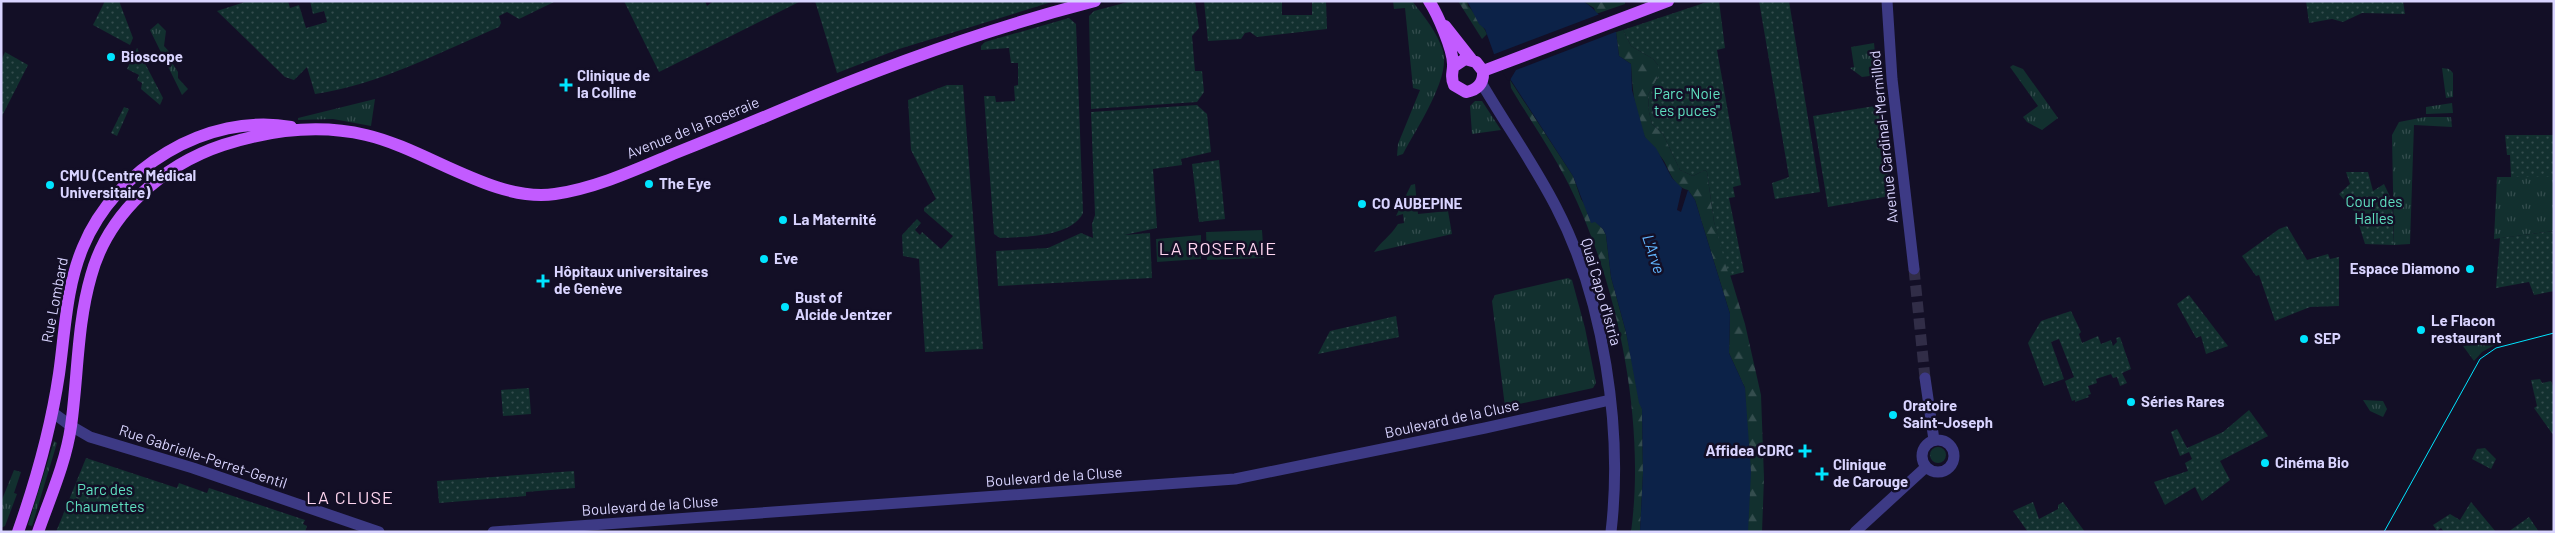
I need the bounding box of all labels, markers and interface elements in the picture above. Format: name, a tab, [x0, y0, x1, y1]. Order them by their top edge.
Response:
place label: Bioscope	[121, 47, 183, 65]
street label: Avenue Cardinal-Mermillod	[1865, 50, 1901, 224]
marker: Bioscope	[105, 51, 117, 63]
place label: Clinique de la Colline	[577, 66, 650, 101]
marker: Clinique de la Colline	[559, 78, 573, 92]
park label: Parc "Noie tes puces"	[1654, 84, 1720, 119]
street label: Avenue de la Roseraie	[624, 92, 762, 162]
place label: CMU (Centre Médical Universitaire)	[60, 166, 196, 201]
place label: The Eye	[659, 174, 711, 192]
marker: The Eye	[643, 178, 655, 190]
marker: CMU (Centre Médical Universitaire)	[44, 179, 56, 191]
park label: Cour des Halles	[2345, 192, 2403, 227]
place label: CO AUBEPINE	[1372, 194, 1463, 212]
marker: CO AUBEPINE	[1356, 198, 1368, 210]
place label: La Maternité	[793, 210, 876, 228]
marker: La Maternité	[777, 214, 789, 226]
water label: L'Arve	[1639, 232, 1670, 276]
street label: Quai Capo d'Istria	[1578, 236, 1626, 347]
district label: LA ROSERAIE	[1159, 237, 1277, 259]
place label: Eve	[774, 249, 798, 267]
marker: Eve	[758, 253, 770, 265]
street label: Rue Lombard	[37, 256, 71, 344]
place label: Espace Diamono	[2350, 259, 2460, 277]
place label: Hôpitaux universitaires de Genève	[554, 262, 709, 297]
marker: Espace Diamono	[2464, 263, 2476, 275]
marker: Hôpitaux universitaires de Genève	[536, 274, 550, 288]
place label: Bust of Alcide Jentzer	[795, 288, 892, 323]
marker: Bust of Alcide Jentzer	[779, 301, 791, 313]
place label: Le Flacon restaurant	[2431, 311, 2502, 346]
marker: Le Flacon restaurant	[2415, 324, 2427, 336]
place label: SEP	[2314, 329, 2341, 347]
marker: SEP	[2298, 333, 2310, 345]
place label: Séries Rares	[2141, 392, 2225, 410]
street label: Boulevard de la Cluse	[1383, 395, 1521, 441]
place label: Oratoire Saint-Joseph	[1903, 396, 1993, 431]
marker: Séries Rares	[2125, 396, 2137, 408]
marker: Oratoire Saint-Joseph	[1887, 409, 1899, 421]
street label: Rue Gabrielle-Perret-Gentil	[117, 420, 290, 492]
place label: Affidea CDRC	[1706, 441, 1794, 459]
marker: Affidea CDRC	[1798, 444, 1812, 458]
place label: Cinéma Bio	[2275, 453, 2349, 471]
place label: Clinique de Carouge	[1833, 455, 1908, 490]
marker: Cinéma Bio	[2259, 457, 2271, 469]
street label: Boulevard de la Cluse	[985, 462, 1123, 490]
marker: Clinique de Carouge	[1815, 467, 1829, 481]
park label: Parc des Chaumettes	[66, 480, 144, 515]
district label: LA CLUSE	[306, 486, 394, 508]
street label: Boulevard de la Cluse	[581, 491, 719, 519]

